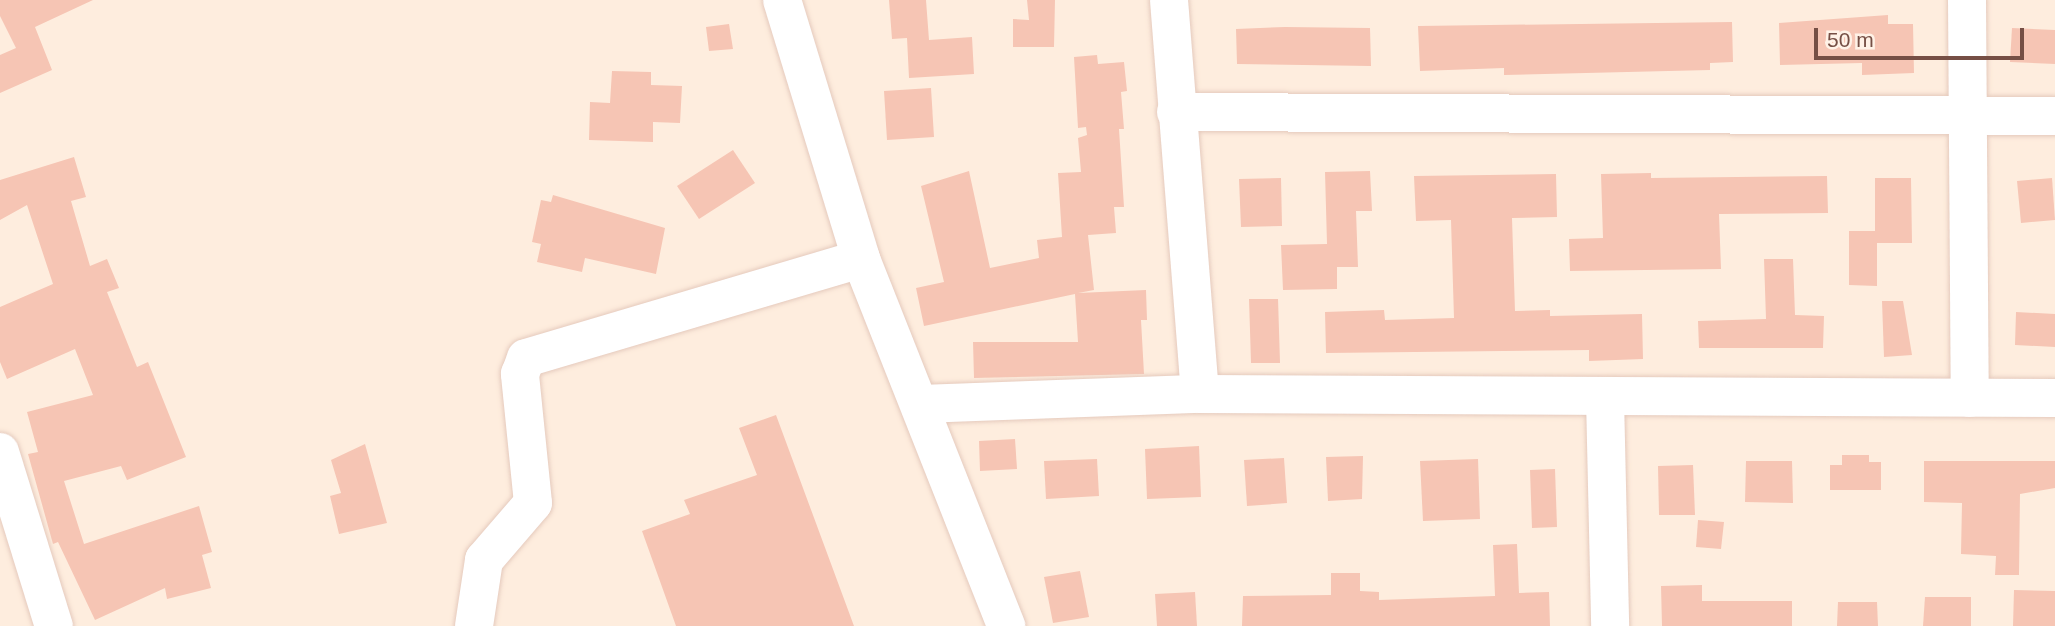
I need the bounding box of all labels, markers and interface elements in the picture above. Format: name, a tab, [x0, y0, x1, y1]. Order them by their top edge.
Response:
scale bar	[1817, 14, 2027, 58]
text: 50 m	[1827, 28, 1874, 51]

